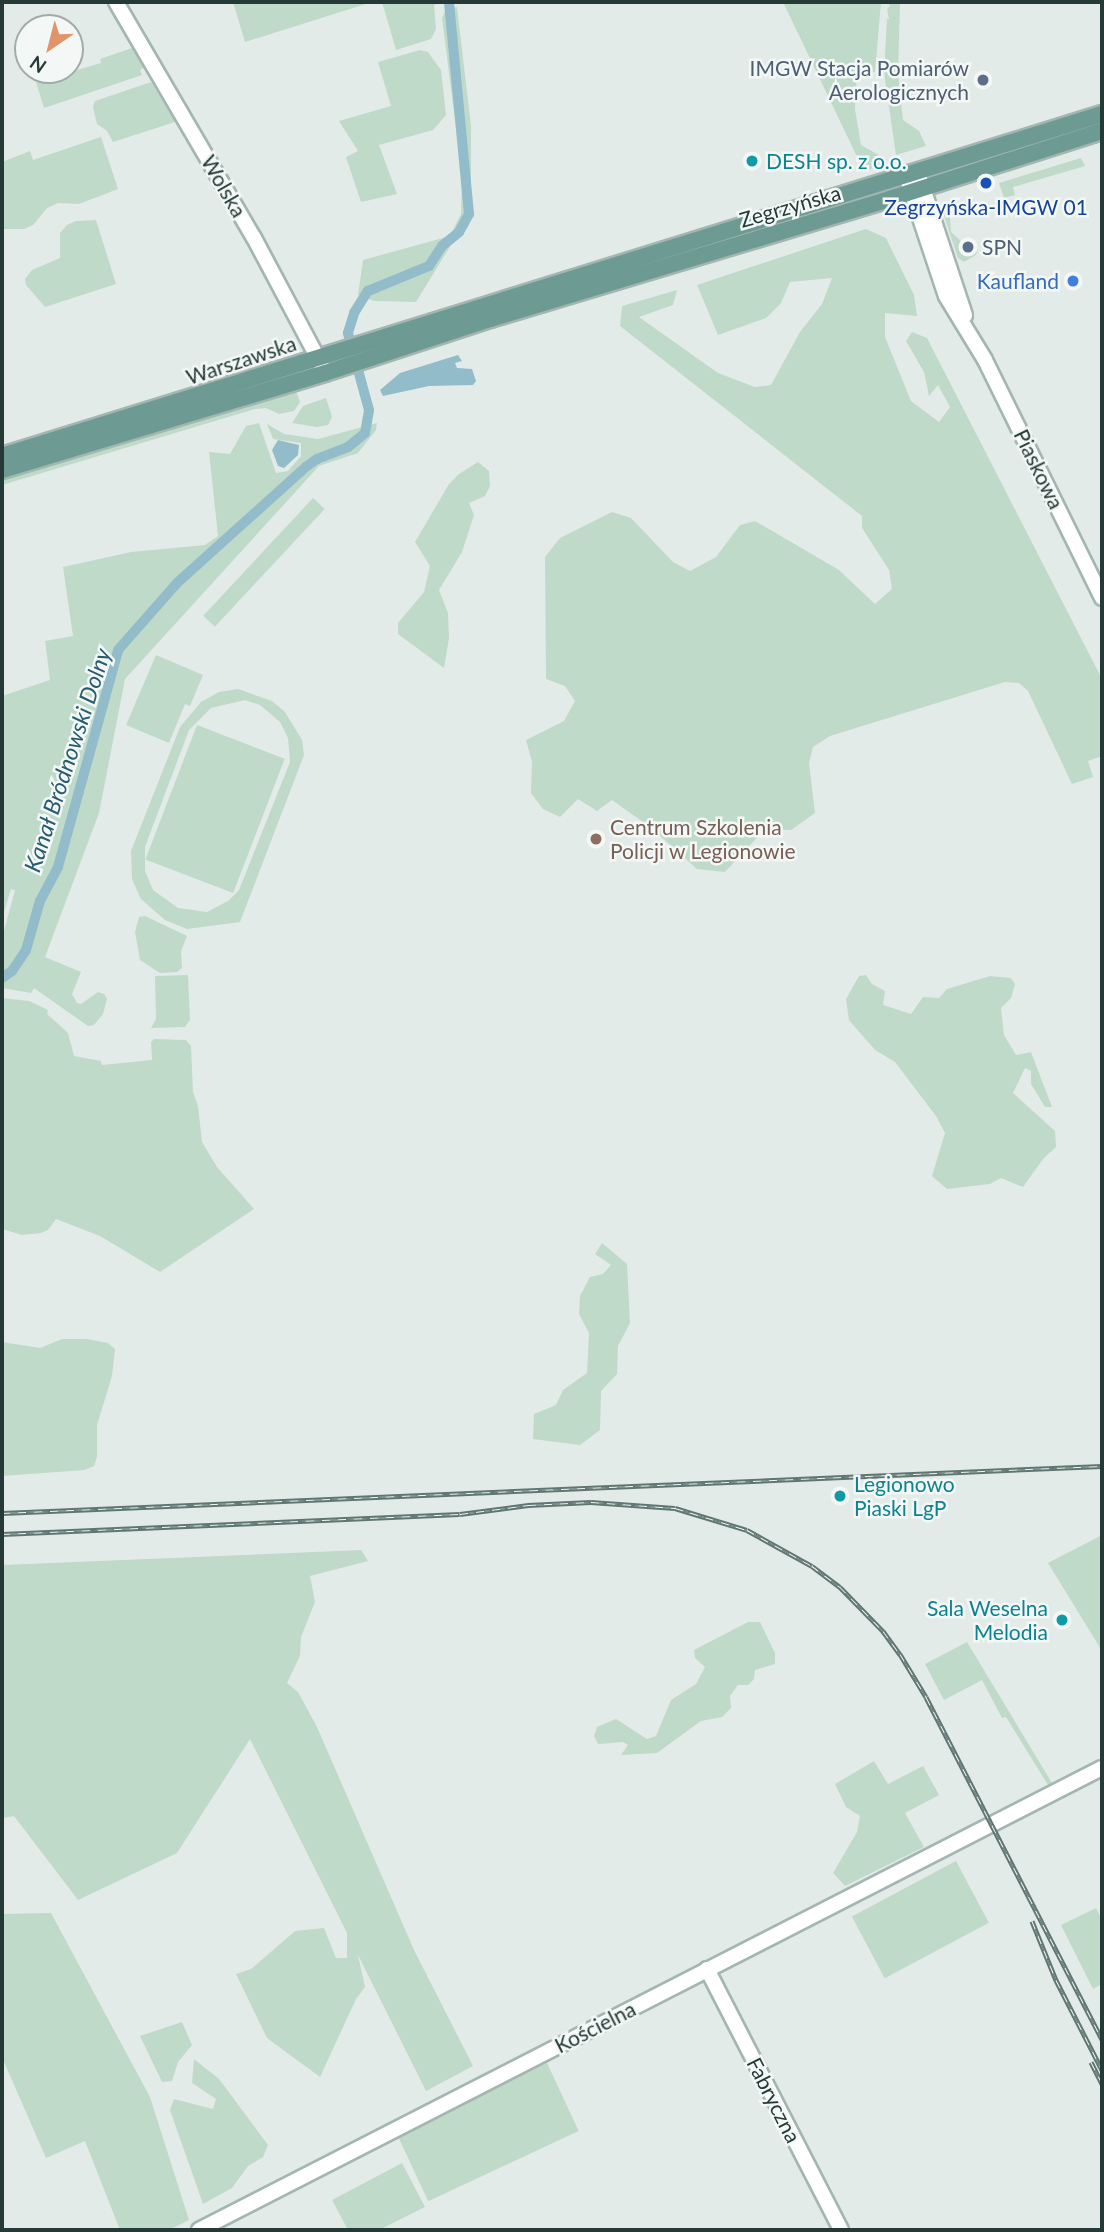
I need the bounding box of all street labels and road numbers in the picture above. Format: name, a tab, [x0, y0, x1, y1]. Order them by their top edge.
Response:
street label: Wolska	[196, 150, 252, 222]
street label: Zegrzyńska	[737, 180, 843, 232]
street label: Warszawska	[183, 330, 299, 390]
street label: Piaskowa	[1009, 425, 1069, 513]
street label: Kościelna	[550, 1996, 640, 2058]
street label: Fabryczna	[742, 2053, 806, 2147]

